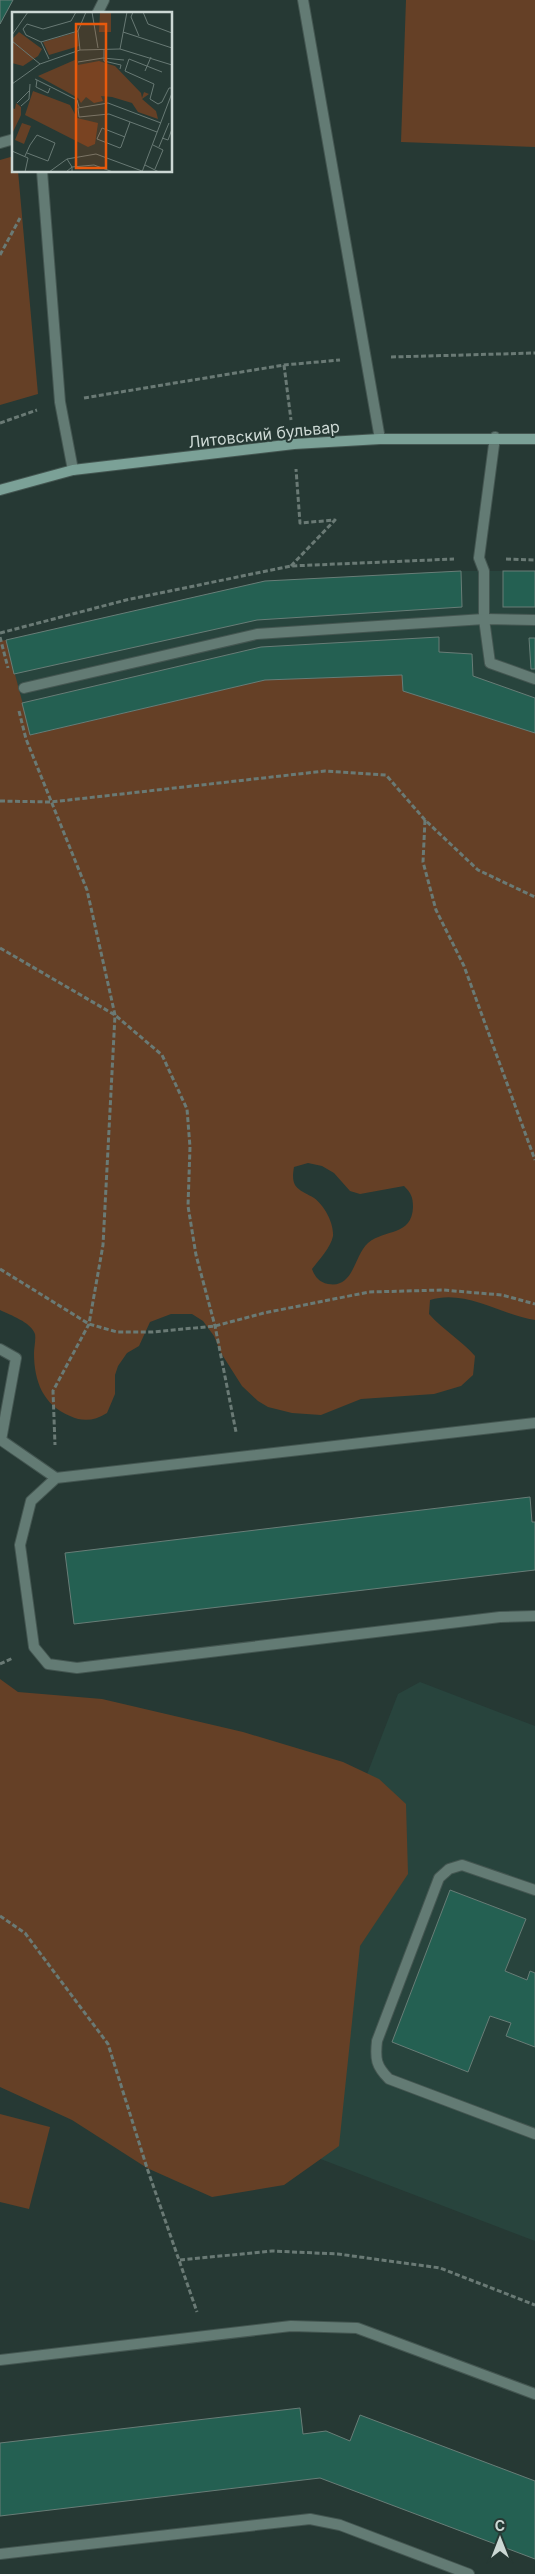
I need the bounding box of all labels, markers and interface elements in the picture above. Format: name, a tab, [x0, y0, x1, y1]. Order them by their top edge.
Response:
inset map	[12, 12, 172, 172]
street label: Литовский бульвар	[187, 416, 341, 452]
north arrow	[475, 2514, 525, 2564]
text: С	[495, 2517, 505, 2534]

